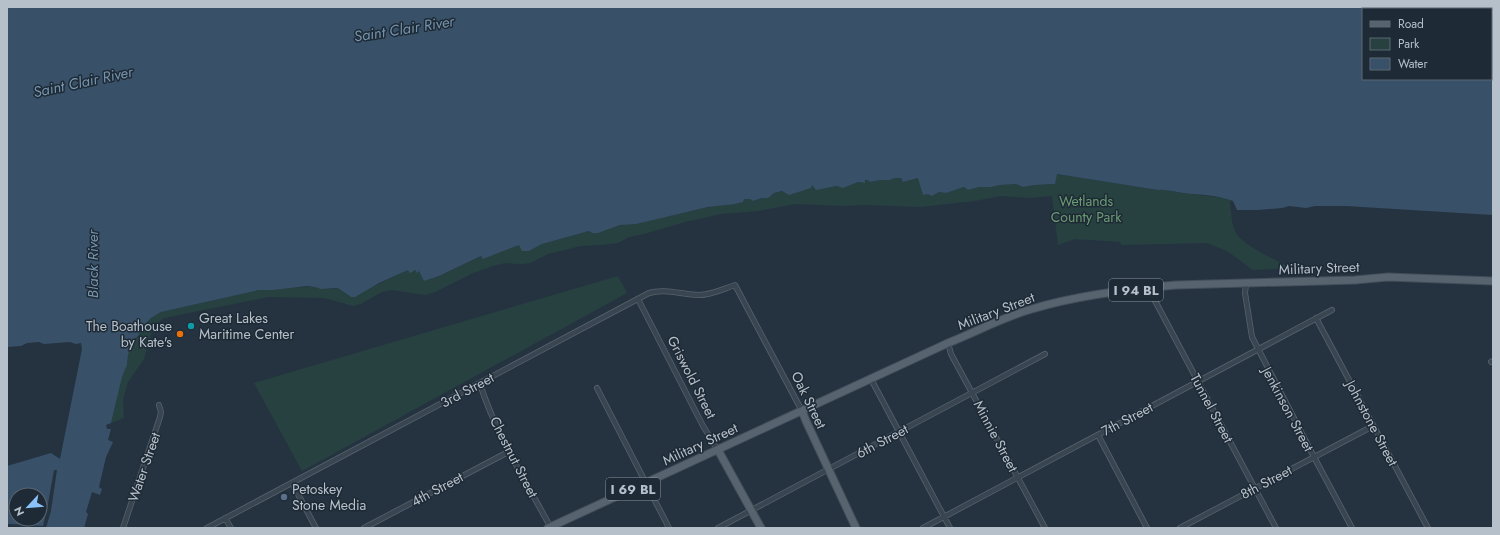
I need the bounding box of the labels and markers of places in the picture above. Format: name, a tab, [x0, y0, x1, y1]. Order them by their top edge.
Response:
place label: Great Lakes Maritime Center	[199, 308, 295, 344]
place label: The Boathouse by Kate's	[86, 316, 172, 352]
marker: Great Lakes Maritime Center	[186, 321, 196, 331]
marker: The Boathouse by Kate's	[175, 329, 185, 339]
place label: Petoskey Stone Media	[292, 479, 366, 515]
marker: Petoskey Stone Media	[279, 492, 289, 502]

